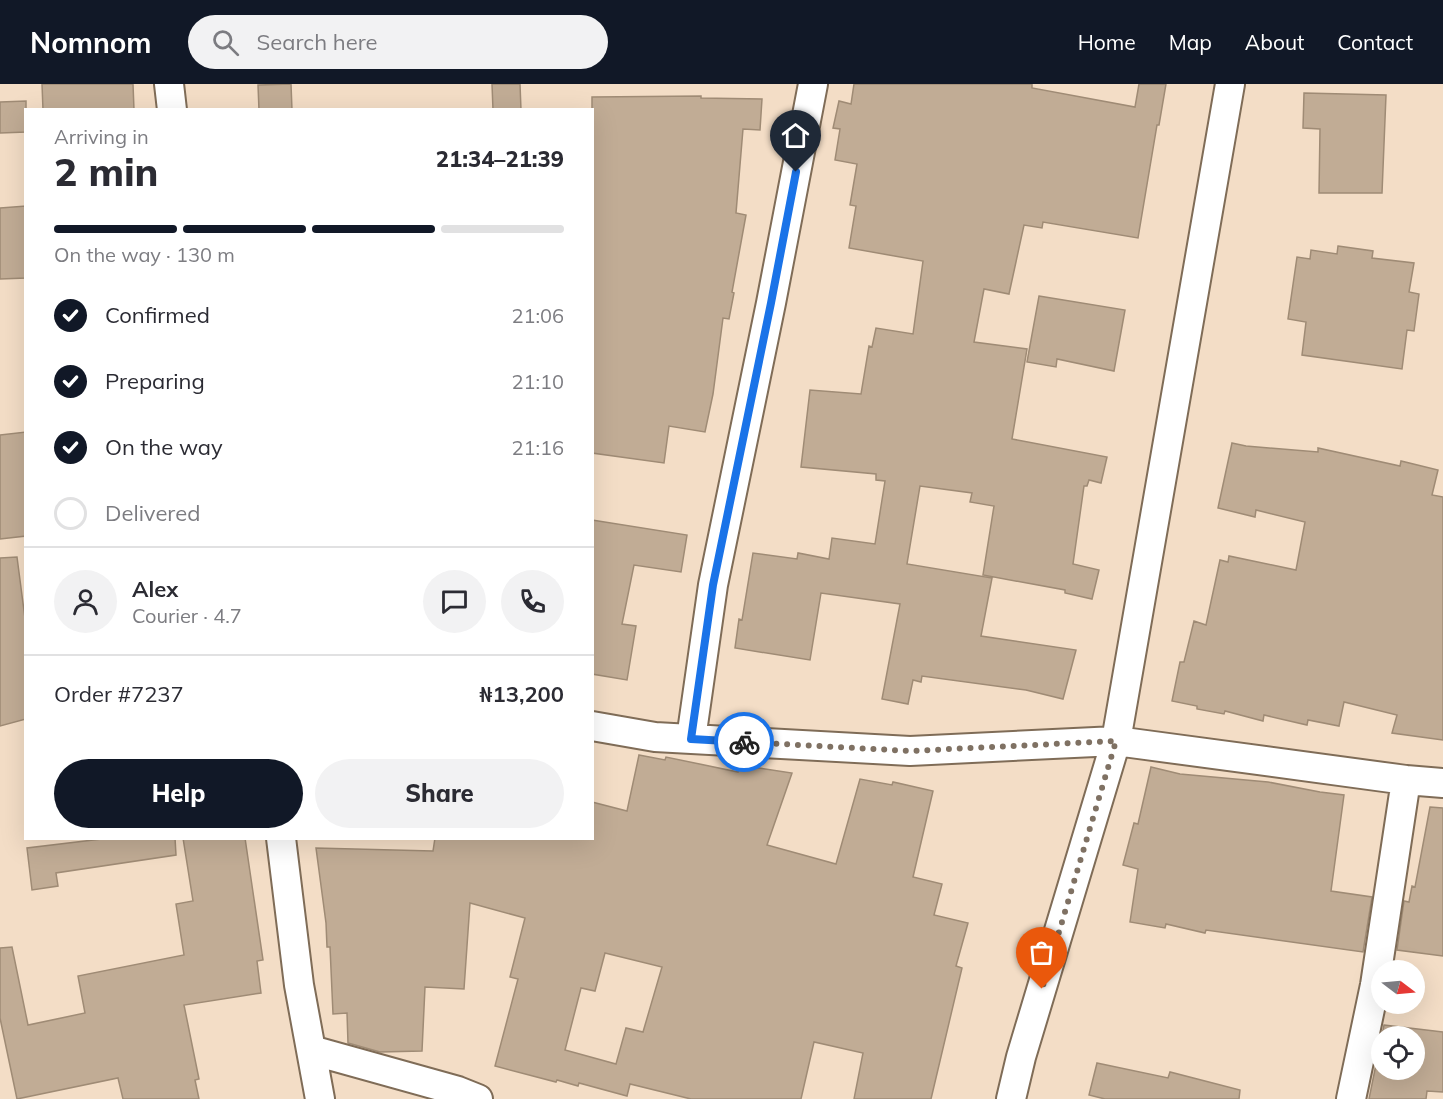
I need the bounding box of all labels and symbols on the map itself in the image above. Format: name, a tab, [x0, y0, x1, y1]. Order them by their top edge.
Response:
pin	[770, 110, 821, 172]
courier	[714, 712, 774, 772]
pin	[1016, 927, 1067, 989]
north arrow	[1371, 960, 1425, 1014]

